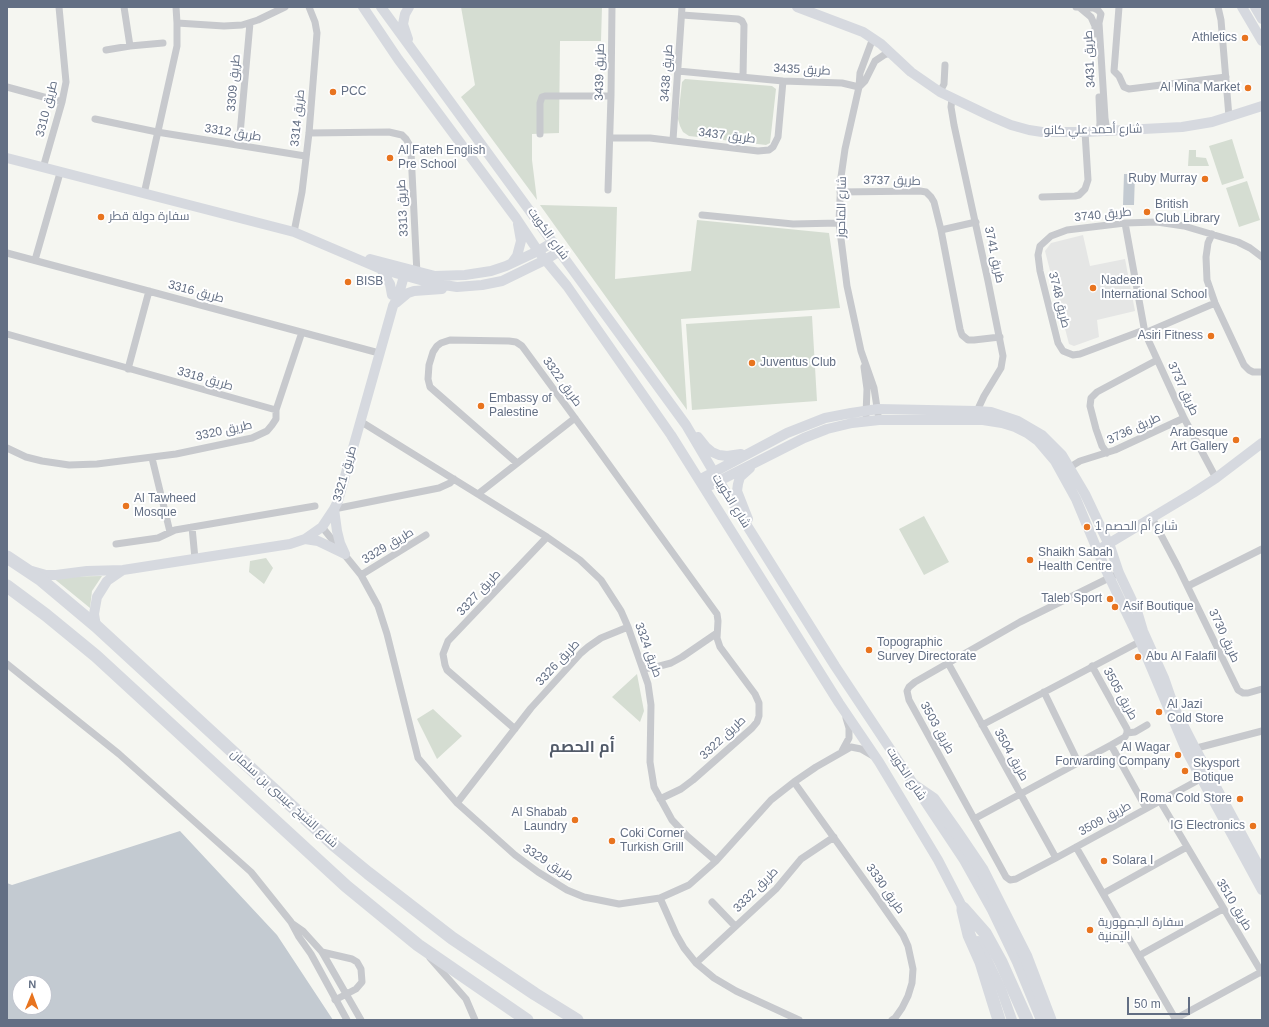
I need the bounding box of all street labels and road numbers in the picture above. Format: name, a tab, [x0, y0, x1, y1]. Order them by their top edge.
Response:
street label: طريق 3431	[1081, 30, 1099, 88]
street label: طريق 3439	[592, 43, 608, 101]
street label: طريق 3438	[658, 44, 676, 102]
street label: طريق 3309	[224, 54, 244, 112]
street label: طريق 3435	[773, 61, 831, 79]
street label: طريق 3310	[33, 79, 61, 139]
street label: طريق 3314	[288, 89, 308, 147]
street label: طريق 3312	[204, 121, 262, 145]
street label: شارع أحمد علي كانو	[1044, 122, 1142, 138]
street label: طريق 3437	[698, 125, 756, 147]
street label: طريق 3737	[863, 173, 921, 189]
street label: شارع الماحوز	[834, 176, 850, 238]
street label: طريق 3313	[394, 179, 412, 237]
street label: شارع الكويت	[524, 205, 572, 263]
street label: طريق 3740	[1074, 205, 1132, 225]
street label: طريق 3741	[981, 225, 1007, 285]
street label: طريق 3748	[1045, 270, 1073, 330]
street label: طريق 3316	[166, 278, 226, 306]
street label: طريق 3322	[539, 355, 585, 409]
street label: طريق 3737	[1164, 360, 1202, 418]
street label: طريق 3318	[175, 364, 235, 394]
street label: طريق 3736	[1105, 410, 1163, 448]
street label: طريق 3320	[194, 418, 254, 444]
street label: طريق 3321	[330, 444, 360, 504]
street label: شارع الكويت	[709, 471, 753, 531]
street label: طريق 3329	[360, 525, 416, 567]
street label: طريق 3327	[454, 567, 504, 619]
street label: طريق 3730	[1205, 607, 1243, 665]
street label: طريق 3324	[631, 621, 665, 679]
street label: طريق 3326	[533, 637, 583, 689]
street label: طريق 3505	[1100, 665, 1140, 723]
street label: طريق 3503	[917, 699, 957, 757]
street label: طريق 3322	[697, 713, 749, 763]
street label: طريق 3504	[991, 726, 1031, 784]
street label: شارع الكويت	[883, 745, 929, 803]
street label: شارع الشيخ عيسى بن سلمان	[227, 747, 341, 851]
street label: طريق 3509	[1076, 799, 1134, 839]
street label: طريق 3329	[520, 841, 576, 885]
street label: طريق 3330	[863, 861, 907, 917]
street label: طريق 3332	[731, 865, 781, 915]
street label: طريق 3510	[1213, 877, 1255, 933]

